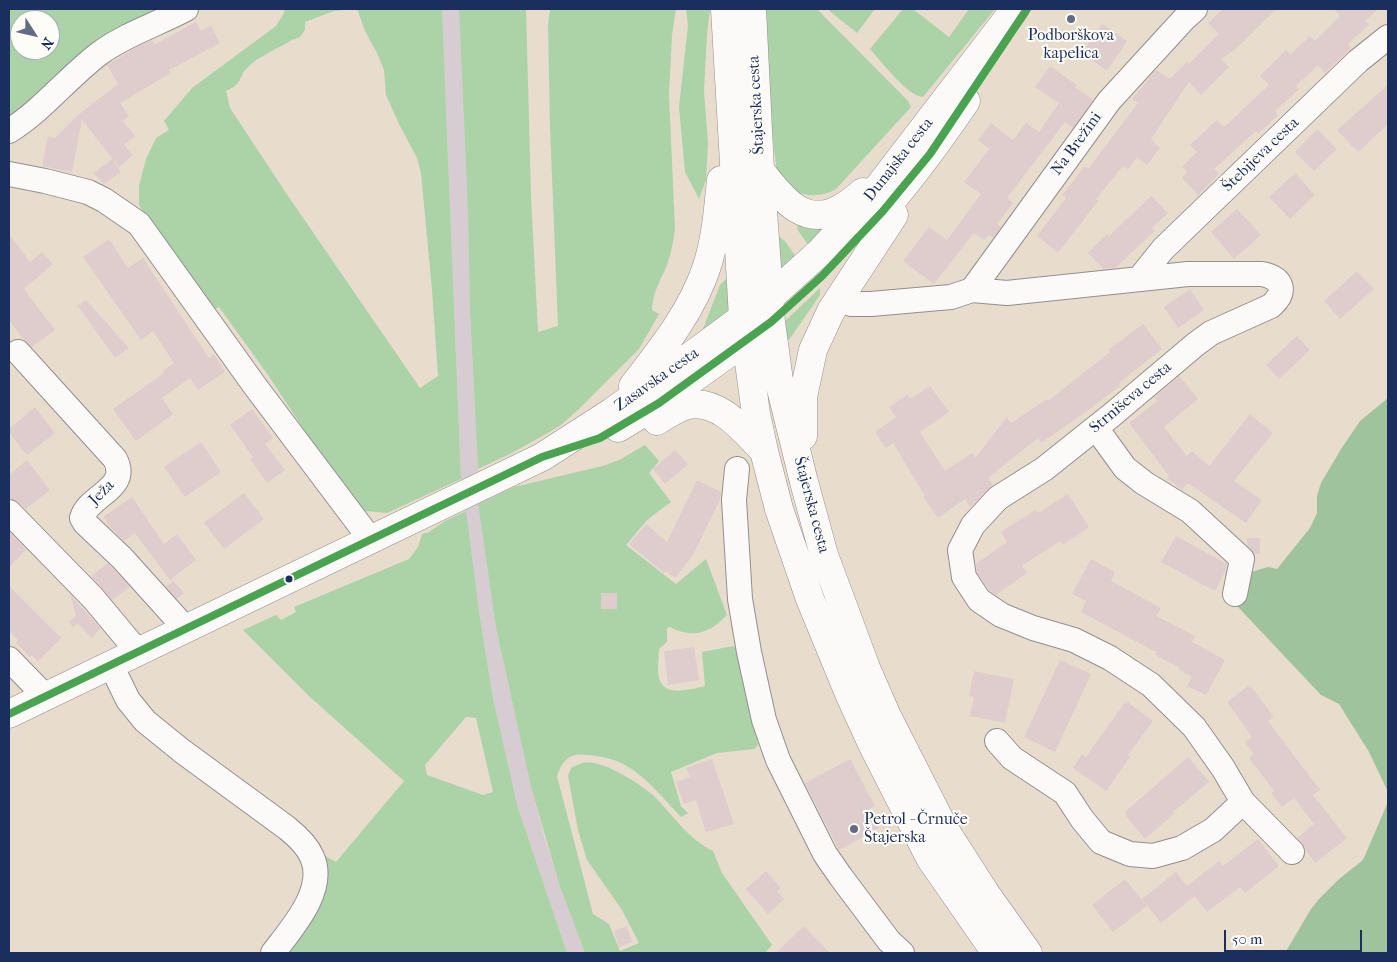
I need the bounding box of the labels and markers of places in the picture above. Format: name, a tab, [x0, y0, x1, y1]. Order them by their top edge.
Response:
marker: Podborškova kapelica	[1065, 13, 1077, 25]
place label: Podborškova kapelica	[1028, 26, 1114, 64]
unlabelled marker	[284, 574, 294, 584]
place label: Petrol - Črnuče Štajerska	[864, 810, 968, 848]
marker: Petrol - Črnuče Štajerska	[848, 823, 860, 835]

